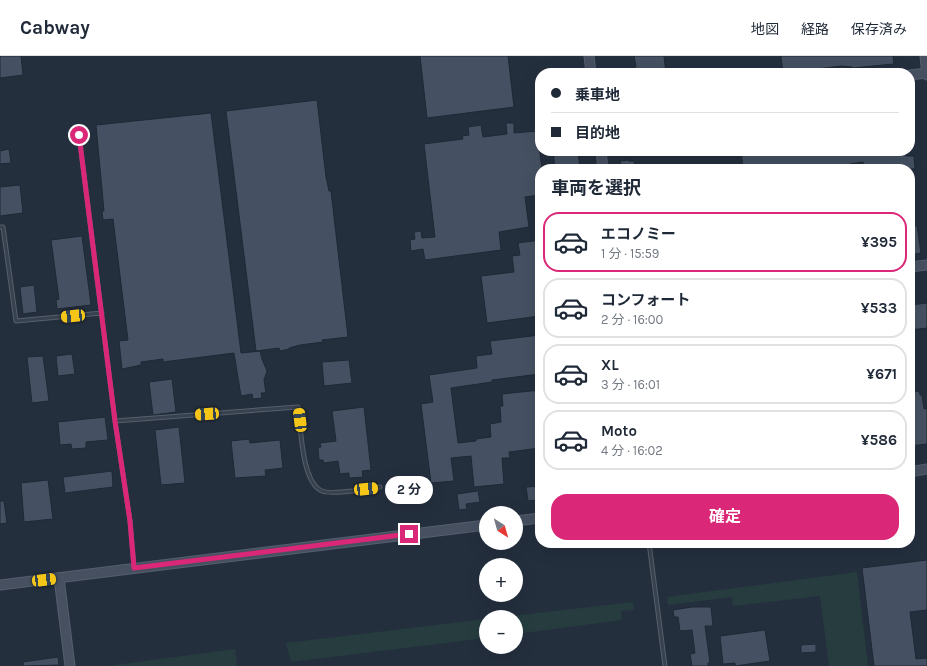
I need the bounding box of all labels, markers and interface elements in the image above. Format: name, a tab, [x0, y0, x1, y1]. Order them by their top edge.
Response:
text: Cabway	[20, 17, 90, 39]
text: 地図	[751, 21, 779, 38]
text: 経路	[801, 21, 829, 38]
text: 保存済み	[851, 21, 907, 38]
text: 乗車地	[575, 86, 620, 104]
text: 目的地	[575, 124, 620, 142]
route start	[70, 126, 88, 144]
text: 車両を選択	[551, 177, 641, 199]
icon: car	[553, 224, 589, 260]
text: エコノミー	[601, 225, 676, 243]
text: ¥395	[861, 233, 897, 251]
text: 1 分 · 15:59	[601, 246, 659, 261]
icon: car	[553, 290, 589, 326]
text: コンフォート	[601, 291, 691, 309]
text: ¥533	[861, 299, 897, 317]
car	[60, 309, 86, 323]
text: 2 分 · 16:00	[601, 312, 663, 327]
icon: car	[553, 356, 589, 392]
text: XL	[601, 356, 619, 374]
text: ¥671	[866, 365, 897, 383]
text: 3 分 · 16:01	[601, 377, 660, 392]
car	[195, 407, 219, 421]
car	[293, 407, 307, 433]
icon: car	[553, 422, 589, 458]
text: Moto	[601, 422, 637, 440]
text: ¥586	[861, 431, 897, 449]
text: 4 分 · 16:02	[601, 443, 663, 458]
callout: 2 分	[385, 476, 433, 504]
car	[353, 482, 379, 496]
text: 2 分	[397, 482, 421, 497]
button: 確定	[551, 494, 899, 540]
north arrow	[479, 506, 523, 550]
map controls	[479, 506, 523, 654]
route end	[400, 525, 418, 543]
button: +	[479, 558, 523, 602]
car	[31, 573, 57, 587]
button: −	[479, 610, 523, 654]

